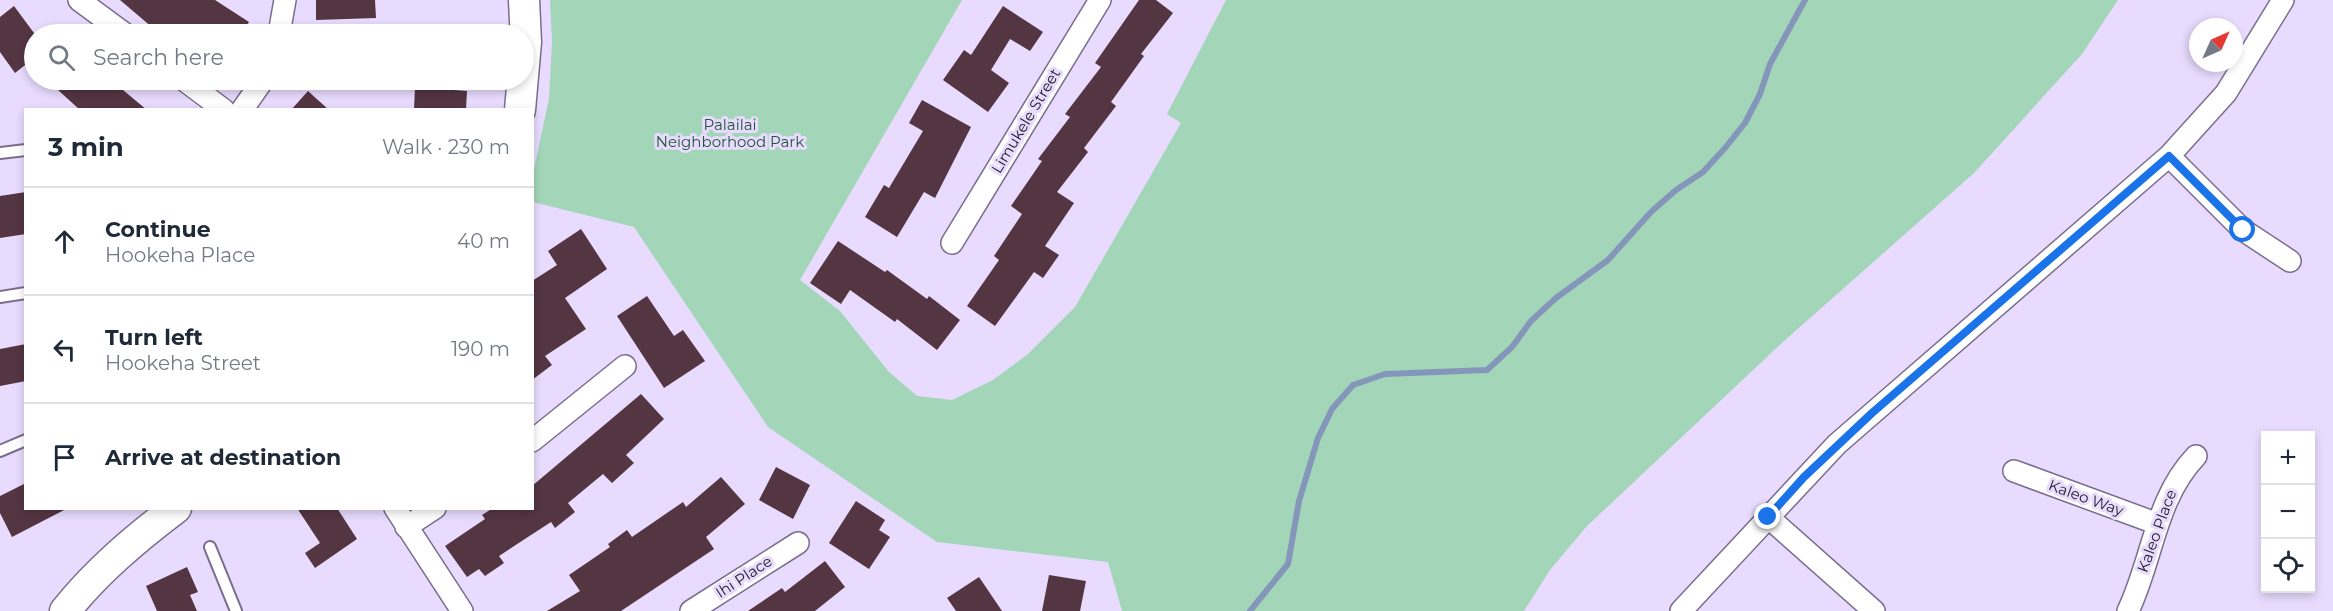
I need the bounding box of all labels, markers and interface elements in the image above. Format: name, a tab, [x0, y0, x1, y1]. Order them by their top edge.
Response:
north arrow	[2189, 18, 2243, 72]
search box	[24, 24, 534, 90]
icon: search	[45, 41, 78, 74]
text: Search here	[93, 44, 224, 71]
street label: Limukele Street	[987, 65, 1064, 177]
park label: Palailai Neighborhood Park	[656, 115, 804, 151]
text: 3 min	[48, 131, 124, 163]
text: Walk · 230 m	[382, 135, 510, 159]
text: Continue	[105, 216, 211, 243]
route start	[2229, 216, 2255, 242]
icon: ahead	[48, 225, 81, 258]
text: 40 m	[457, 229, 510, 253]
text: Hookeha Place	[105, 243, 255, 267]
text: Turn left	[105, 324, 203, 351]
icon: left	[48, 333, 81, 366]
text: 190 m	[451, 337, 510, 361]
text: Hookeha Street	[105, 351, 261, 375]
map controls	[2261, 431, 2315, 593]
button: +	[2261, 431, 2315, 485]
icon: arrive	[48, 441, 81, 474]
text: Arrive at destination	[105, 444, 341, 471]
street label: Kaleo Way	[2046, 475, 2127, 520]
button: −	[2261, 485, 2315, 539]
street label: Kaleo Place	[2133, 487, 2180, 575]
route end	[1754, 503, 1780, 529]
button: locate	[2261, 539, 2315, 593]
street label: Ihi Place	[712, 551, 776, 602]

